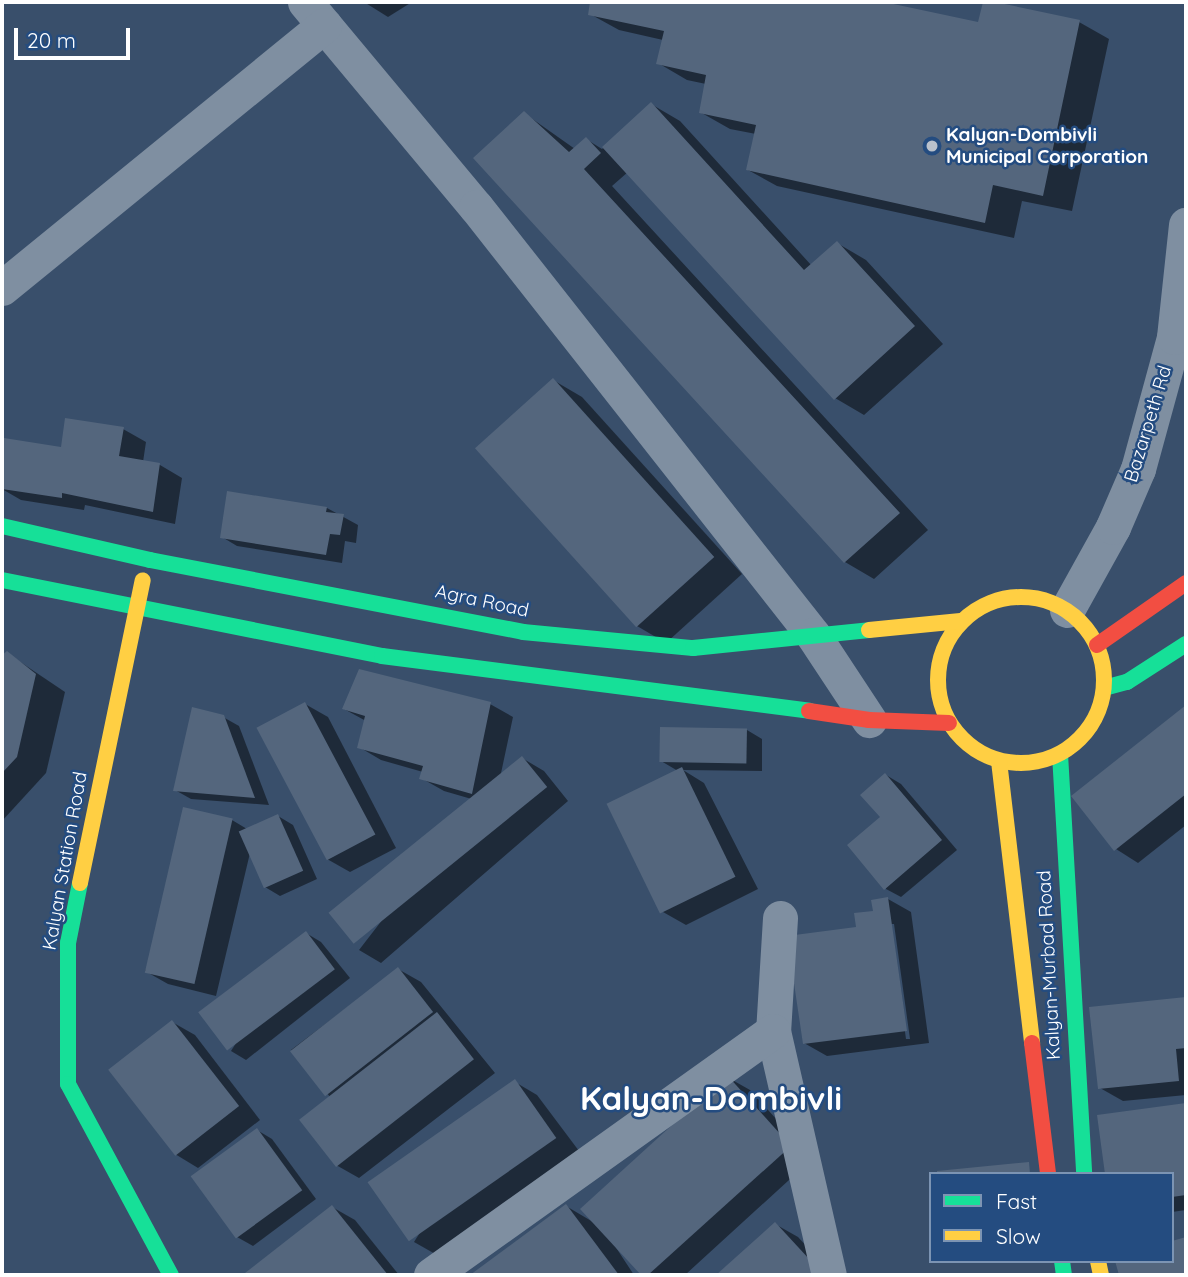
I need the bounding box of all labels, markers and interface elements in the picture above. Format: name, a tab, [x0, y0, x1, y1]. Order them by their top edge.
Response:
scale bar	[18, 14, 133, 58]
text: 20 m	[27, 27, 76, 53]
place label: Kalyan-Dombivli Municipal Corporation	[946, 124, 1148, 168]
marker: Kalyan-Dombivli Municipal Corporation	[924, 138, 940, 154]
street label: Bazarpeth Rd	[1119, 363, 1177, 485]
street label: Agra Road	[433, 580, 531, 622]
street label: Kalyan Station Road	[38, 770, 92, 952]
street label: Kalyan-Murbad Road	[1033, 870, 1065, 1060]
district label: Kalyan-Dombivli	[580, 1078, 842, 1118]
legend	[929, 1172, 1174, 1263]
text: Fast	[996, 1188, 1037, 1214]
text: Slow	[996, 1223, 1041, 1249]

